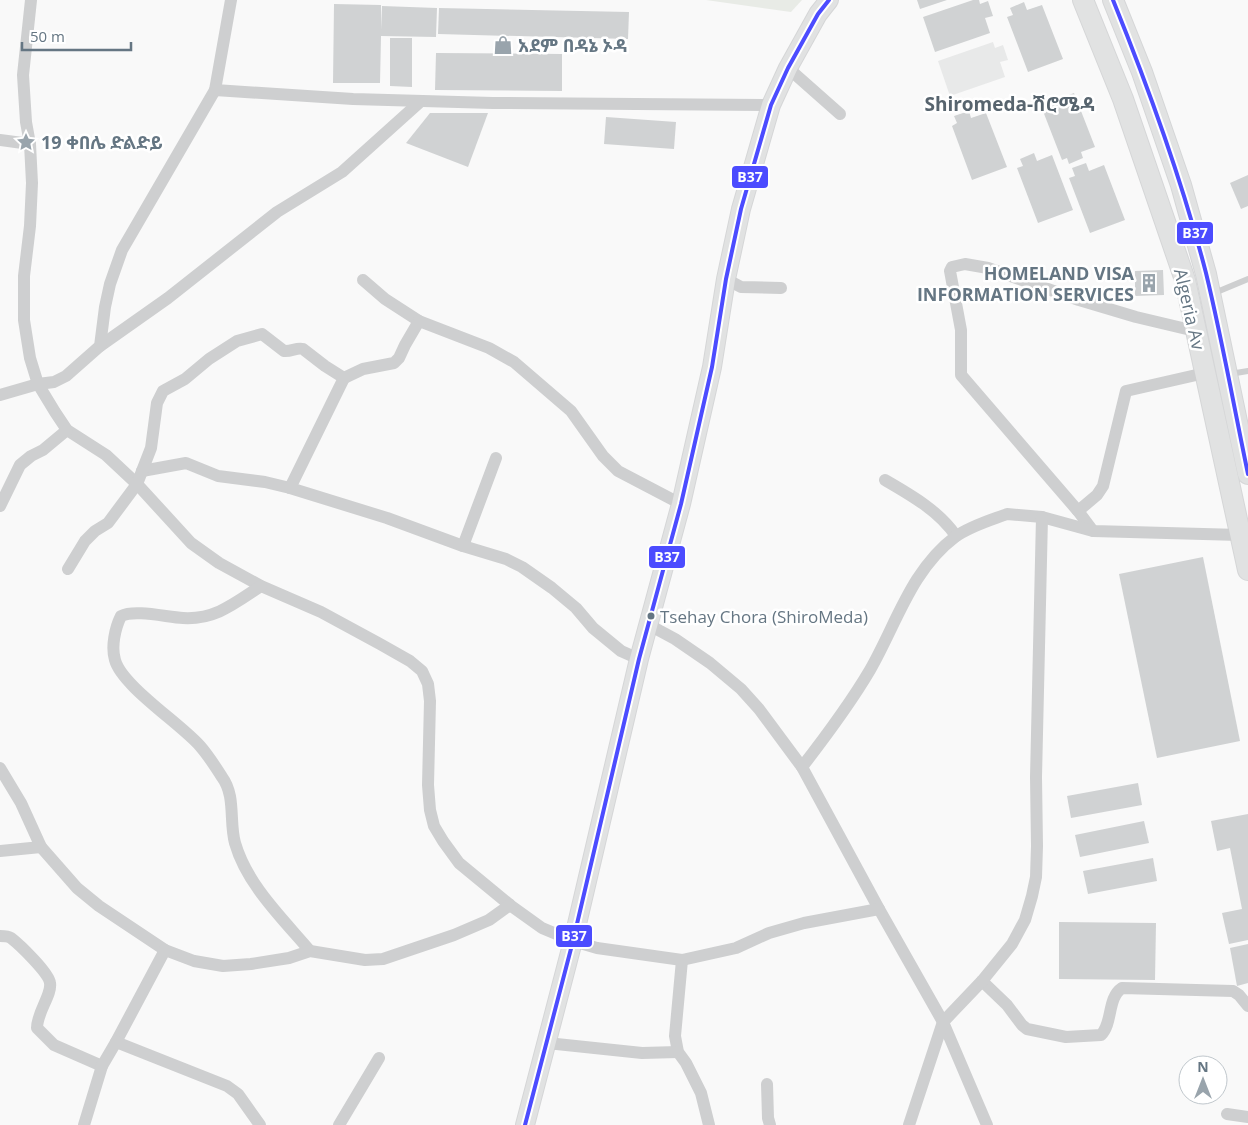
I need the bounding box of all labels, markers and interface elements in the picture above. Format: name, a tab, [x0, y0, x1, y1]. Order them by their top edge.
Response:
scale bar	[22, 20, 131, 52]
text: 50 m	[30, 26, 65, 46]
place label: አደም በዳኔ ኦዳ	[518, 33, 628, 57]
shop icon: አደም በዳኔ ኦዳ	[492, 34, 514, 56]
district label: Shiromeda-ሽሮሜዳ	[924, 91, 1096, 117]
place label: 19 ቀበሌ ድልድይ	[41, 130, 163, 154]
place icon: 19 ቀበሌ ድልድይ	[15, 131, 37, 153]
line badge: B37	[731, 165, 769, 189]
text: B37	[737, 167, 763, 186]
line badge: B37	[1176, 221, 1214, 245]
text: B37	[1182, 223, 1208, 242]
place label: HOMELAND VISA INFORMATION SERVICES	[917, 261, 1135, 306]
street label: Algeria Av	[1169, 266, 1211, 352]
building icon: HOMELAND VISA INFORMATION SERVICES	[1138, 272, 1160, 294]
line badge: B37	[648, 545, 686, 569]
text: B37	[654, 547, 680, 566]
place label: Tsehay Chora (ShiroMeda)	[660, 605, 868, 628]
marker: Tsehay Chora (ShiroMeda)	[646, 611, 656, 621]
line badge: B37	[555, 924, 593, 948]
text: B37	[561, 926, 587, 945]
north arrow	[1178, 1055, 1228, 1105]
text: N	[1197, 1057, 1209, 1076]

